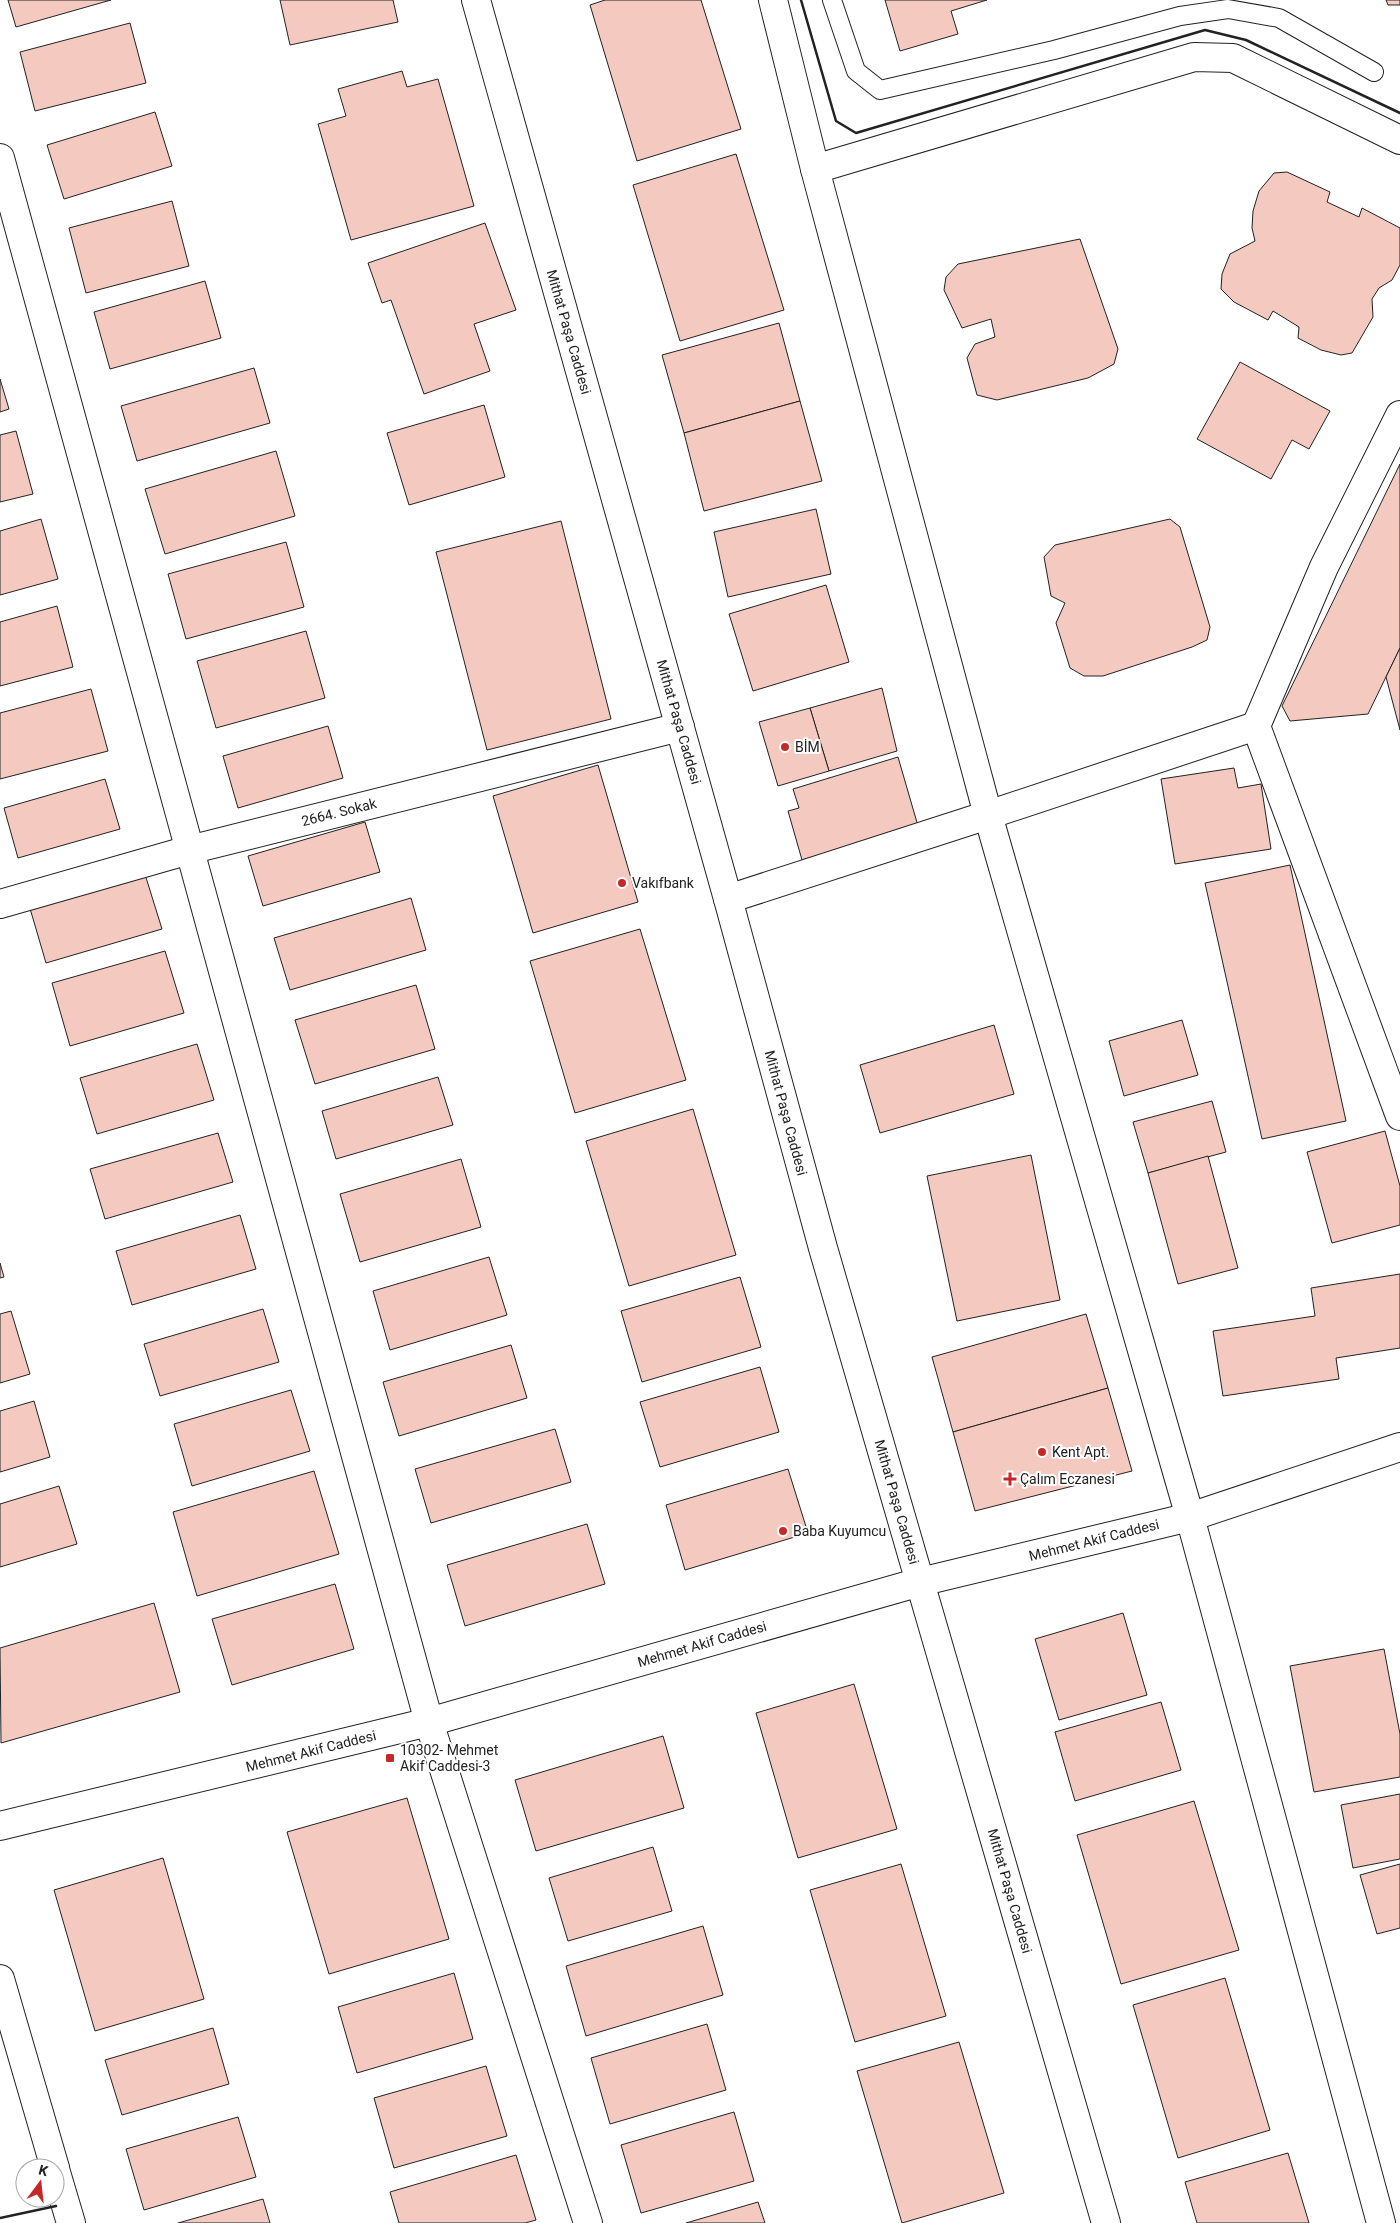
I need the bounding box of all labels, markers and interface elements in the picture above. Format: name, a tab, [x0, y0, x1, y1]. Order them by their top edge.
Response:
street label: Mithat Paşa Caddesi	[544, 268, 594, 396]
street label: Mithat Paşa Caddesi	[654, 658, 704, 786]
place label: BİM	[795, 739, 820, 755]
marker: BİM	[779, 741, 791, 753]
street label: 2664. Sokak	[300, 795, 379, 829]
place label: Vakıfbank	[632, 875, 695, 891]
marker: Vakıfbank	[616, 877, 628, 889]
street label: Mithat Paşa Caddesi	[762, 1049, 810, 1177]
street label: Mithat Paşa Caddesi	[872, 1438, 922, 1566]
place label: Kent Apt.	[1052, 1444, 1109, 1460]
marker: Kent Apt.	[1036, 1446, 1048, 1458]
place label: Çalım Eczanesi	[1020, 1471, 1115, 1487]
marker: Çalım Eczanesi	[1004, 1473, 1016, 1485]
street label: Mehmet Akif Caddesi	[1027, 1516, 1161, 1564]
place label: Baba Kuyumcu	[793, 1523, 886, 1539]
marker: Baba Kuyumcu	[777, 1525, 789, 1537]
street label: Mehmet Akif Caddesi	[636, 1618, 768, 1670]
street label: Mehmet Akif Caddesi	[244, 1727, 378, 1775]
place label: 10302- Mehmet Akif Caddesi-3	[400, 1742, 499, 1774]
marker: 10302- Mehmet Akif Caddesi-3	[384, 1752, 396, 1764]
street label: Mithat Paşa Caddesi	[985, 1827, 1035, 1955]
north arrow	[15, 2158, 65, 2208]
text: K	[37, 2162, 50, 2179]

